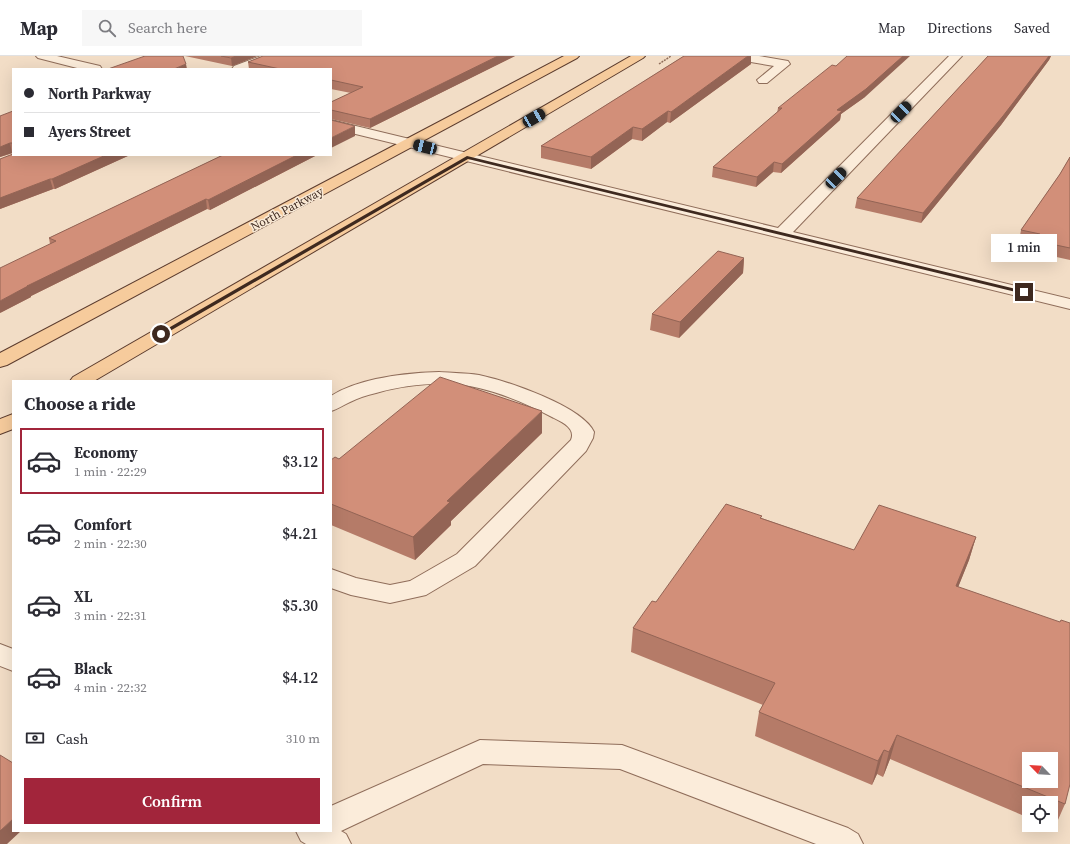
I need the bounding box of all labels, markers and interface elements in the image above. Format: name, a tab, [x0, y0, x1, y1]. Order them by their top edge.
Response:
search box	[82, 10, 362, 46]
text: Map	[20, 15, 58, 41]
icon: search	[96, 17, 118, 39]
text: Search here	[128, 17, 207, 38]
text: Map	[878, 18, 905, 38]
text: Directions	[927, 18, 992, 38]
text: Saved	[1014, 18, 1050, 38]
text: North Parkway	[48, 83, 151, 104]
car	[888, 99, 914, 125]
car	[521, 107, 547, 129]
text: Ayers Street	[48, 121, 131, 142]
car	[412, 138, 438, 156]
car	[823, 165, 849, 191]
street label: North Parkway	[248, 183, 327, 235]
callout: 1 min	[991, 234, 1057, 262]
text: 1 min	[1007, 239, 1041, 256]
route end	[1015, 283, 1033, 301]
route start	[152, 325, 170, 343]
text: Choose a ride	[24, 391, 136, 416]
text: Economy	[74, 442, 138, 463]
icon: car	[26, 443, 62, 479]
text: $3.12	[282, 451, 318, 472]
text: 1 min · 22:29	[74, 463, 147, 480]
text: Comfort	[74, 514, 132, 535]
icon: car	[26, 515, 62, 551]
text: $4.21	[282, 523, 318, 544]
text: 2 min · 22:30	[74, 535, 147, 552]
text: XL	[74, 586, 93, 607]
icon: car	[26, 587, 62, 623]
text: $5.30	[282, 595, 318, 616]
text: 3 min · 22:31	[74, 607, 147, 624]
text: Black	[74, 658, 113, 679]
icon: car	[26, 659, 62, 695]
text: $4.12	[282, 667, 318, 688]
text: 4 min · 22:32	[74, 679, 147, 696]
icon: cash	[24, 727, 46, 749]
text: Cash	[56, 728, 88, 749]
text: 310 m	[286, 730, 320, 747]
north arrow	[1022, 752, 1058, 788]
map controls	[1022, 752, 1058, 832]
button: Confirm	[24, 778, 320, 824]
button: locate	[1022, 796, 1058, 832]

